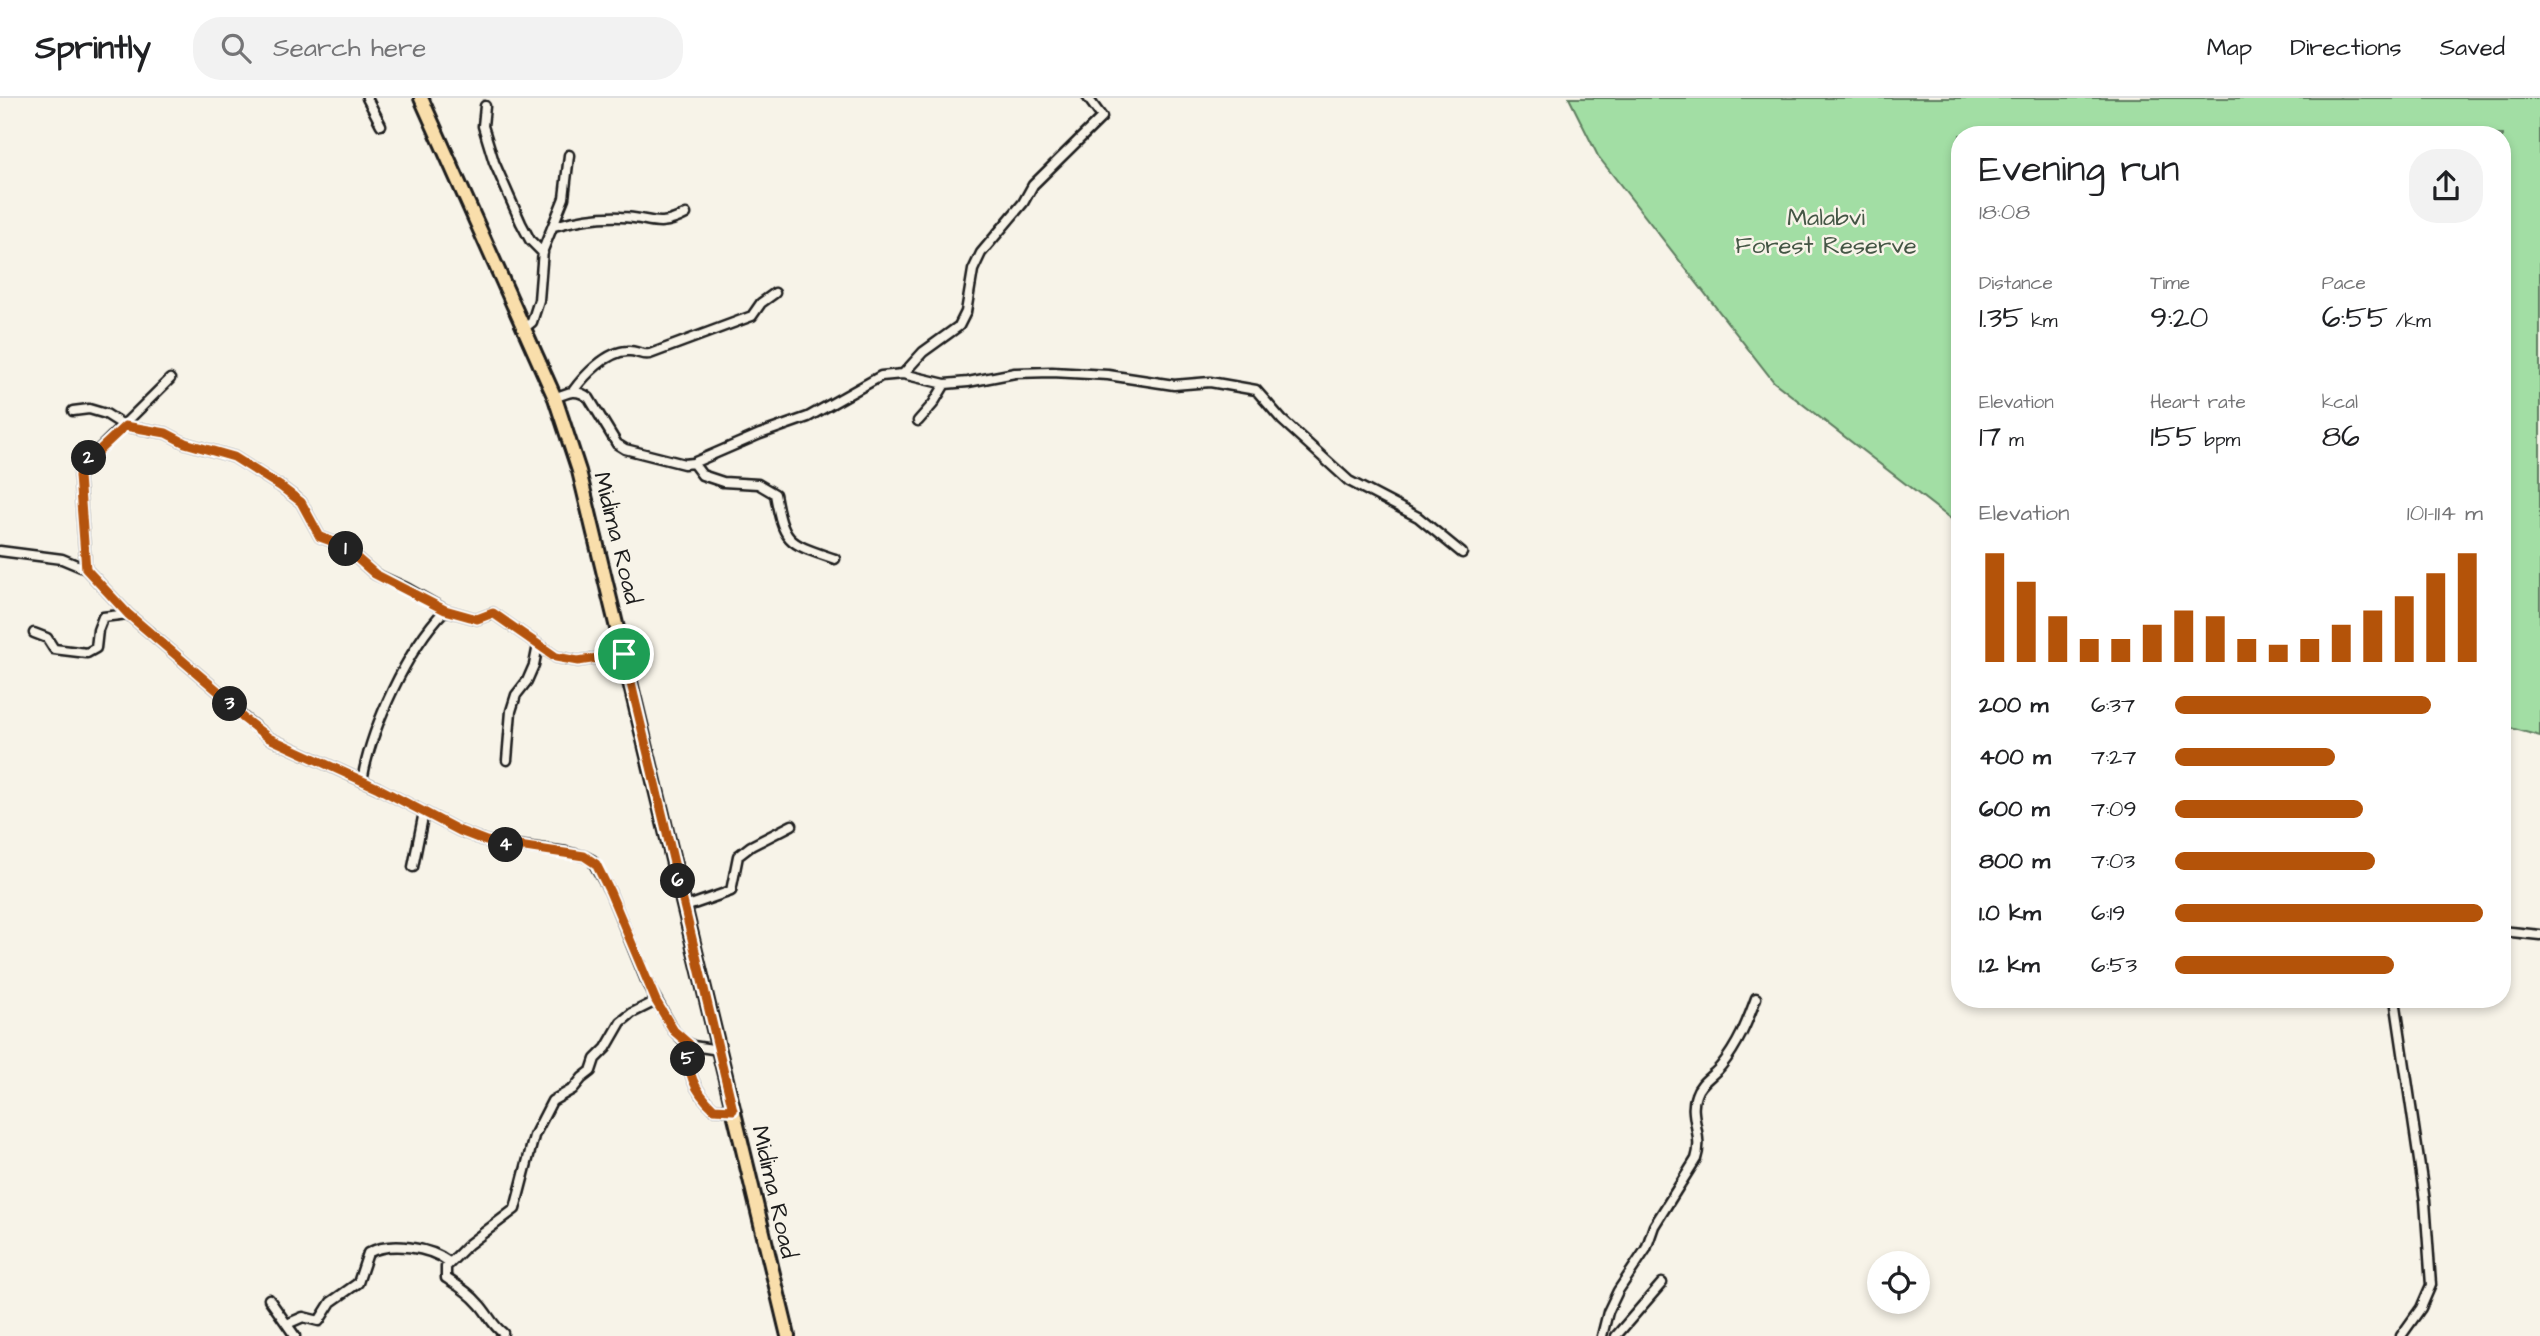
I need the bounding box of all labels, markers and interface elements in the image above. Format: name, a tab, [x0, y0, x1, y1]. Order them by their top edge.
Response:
search box	[193, 17, 683, 80]
text: Sprintly	[35, 25, 151, 71]
icon: search	[217, 29, 255, 67]
text: Search here	[273, 30, 426, 66]
text: Map	[2207, 31, 2252, 65]
text: Directions	[2290, 31, 2402, 65]
text: Saved	[2440, 31, 2505, 65]
text: Evening run	[1979, 144, 2180, 196]
button: share	[2409, 149, 2483, 223]
text: 18:08	[1979, 196, 2030, 228]
park label: Malabvi Forest Reserve	[1735, 201, 1917, 263]
text: Distance	[1979, 270, 2053, 297]
text: Time	[2150, 270, 2190, 297]
text: Pace	[2322, 270, 2366, 297]
text: 1.35	[1979, 297, 2024, 339]
text: 9:20	[2150, 297, 2209, 339]
text: 6:55	[2322, 297, 2388, 339]
text: km	[2024, 308, 2058, 335]
text: /km	[2388, 308, 2431, 335]
text: Elevation	[1979, 389, 2054, 416]
text: Heart rate	[2150, 389, 2246, 416]
text: kcal	[2322, 389, 2358, 416]
text: 17	[1979, 416, 2001, 458]
text: 155	[2150, 416, 2197, 458]
text: 86	[2322, 416, 2360, 458]
text: m	[2001, 427, 2024, 454]
text: bpm	[2197, 427, 2240, 454]
pin: 2	[72, 440, 106, 476]
text: 2	[83, 444, 94, 471]
street label: Midima Road	[584, 468, 650, 608]
text: Elevation	[1979, 497, 2070, 529]
text: 101–114 m	[2407, 497, 2483, 529]
pin: 1	[328, 532, 364, 566]
text: 1	[344, 535, 347, 562]
pin	[594, 624, 654, 684]
icon: arrive	[605, 635, 643, 673]
pin: 3	[212, 686, 247, 722]
text: 200 m	[1979, 689, 2048, 721]
text: 6:37	[2091, 689, 2135, 721]
text: 3	[225, 690, 234, 717]
text: 400 m	[1979, 741, 2051, 773]
text: 7:27	[2091, 741, 2136, 773]
text: 600 m	[1979, 793, 2050, 825]
text: 7:09	[2091, 793, 2137, 825]
pin: 4	[489, 828, 524, 862]
text: 4	[499, 831, 512, 858]
text: 800 m	[1979, 845, 2050, 877]
text: 7:03	[2091, 845, 2135, 877]
pin: 6	[660, 864, 696, 898]
text: 6	[672, 867, 683, 894]
text: 1.0 km	[1979, 897, 2041, 929]
text: 6:19	[2091, 897, 2125, 929]
text: 1.2 km	[1979, 949, 2040, 981]
text: 6:53	[2091, 949, 2137, 981]
pin: 5	[670, 1042, 706, 1076]
text: 5	[681, 1045, 694, 1072]
street label: Midima Road	[742, 1122, 806, 1262]
map controls	[1867, 1251, 1930, 1314]
button: locate	[1867, 1251, 1930, 1314]

